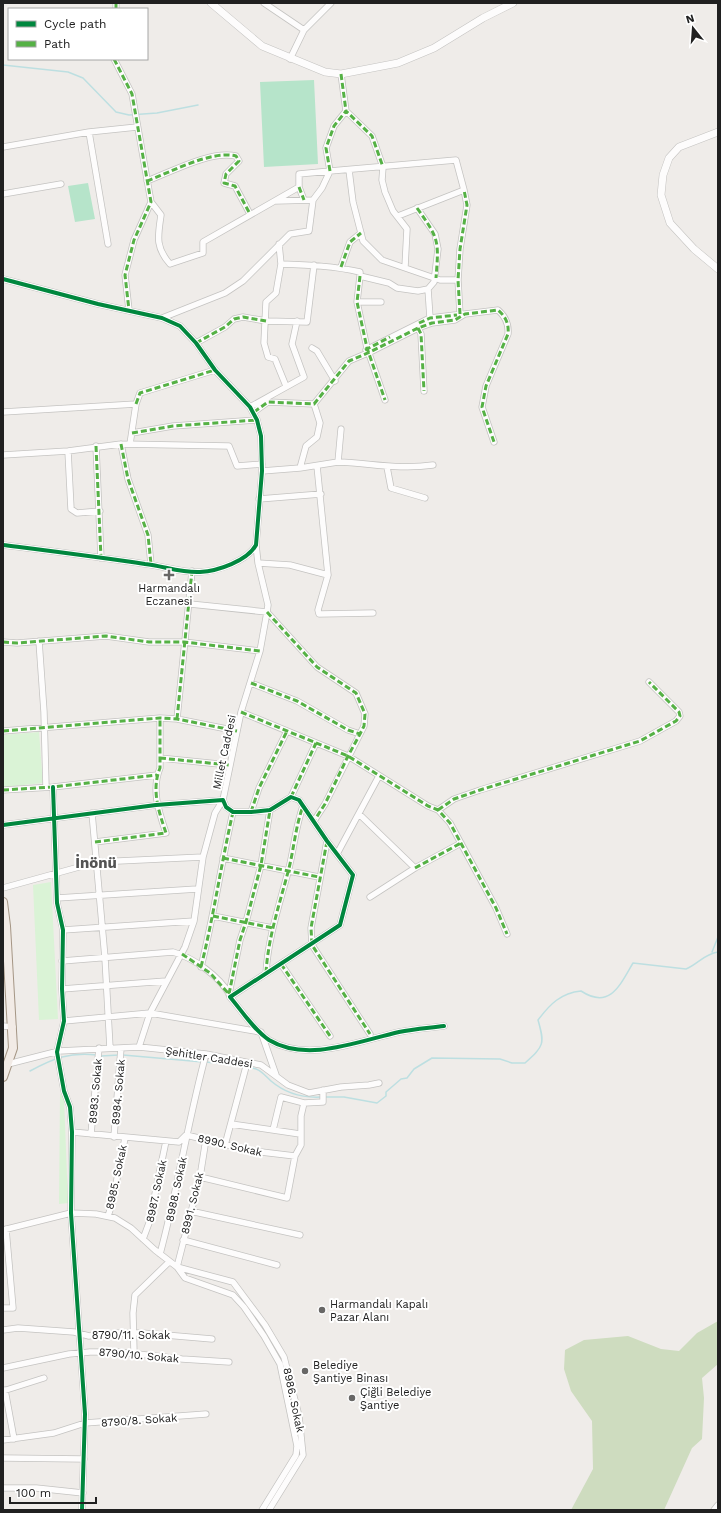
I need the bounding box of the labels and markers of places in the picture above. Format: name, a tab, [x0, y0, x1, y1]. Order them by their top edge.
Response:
marker: Harmandalı Eczanesi	[164, 570, 174, 580]
place label: Harmandalı Eczanesi	[138, 582, 200, 608]
place label: Harmandalı Kapalı Pazar Alanı	[330, 1298, 428, 1324]
marker: Harmandalı Kapalı Pazar Alanı	[317, 1305, 327, 1315]
place label: Belediye Şantiye Binası	[313, 1359, 388, 1385]
marker: Belediye Şantiye Binası	[300, 1366, 310, 1376]
place label: Çiğli Belediye Şantiye	[360, 1386, 431, 1412]
marker: Çiğli Belediye Şantiye	[347, 1393, 357, 1403]

